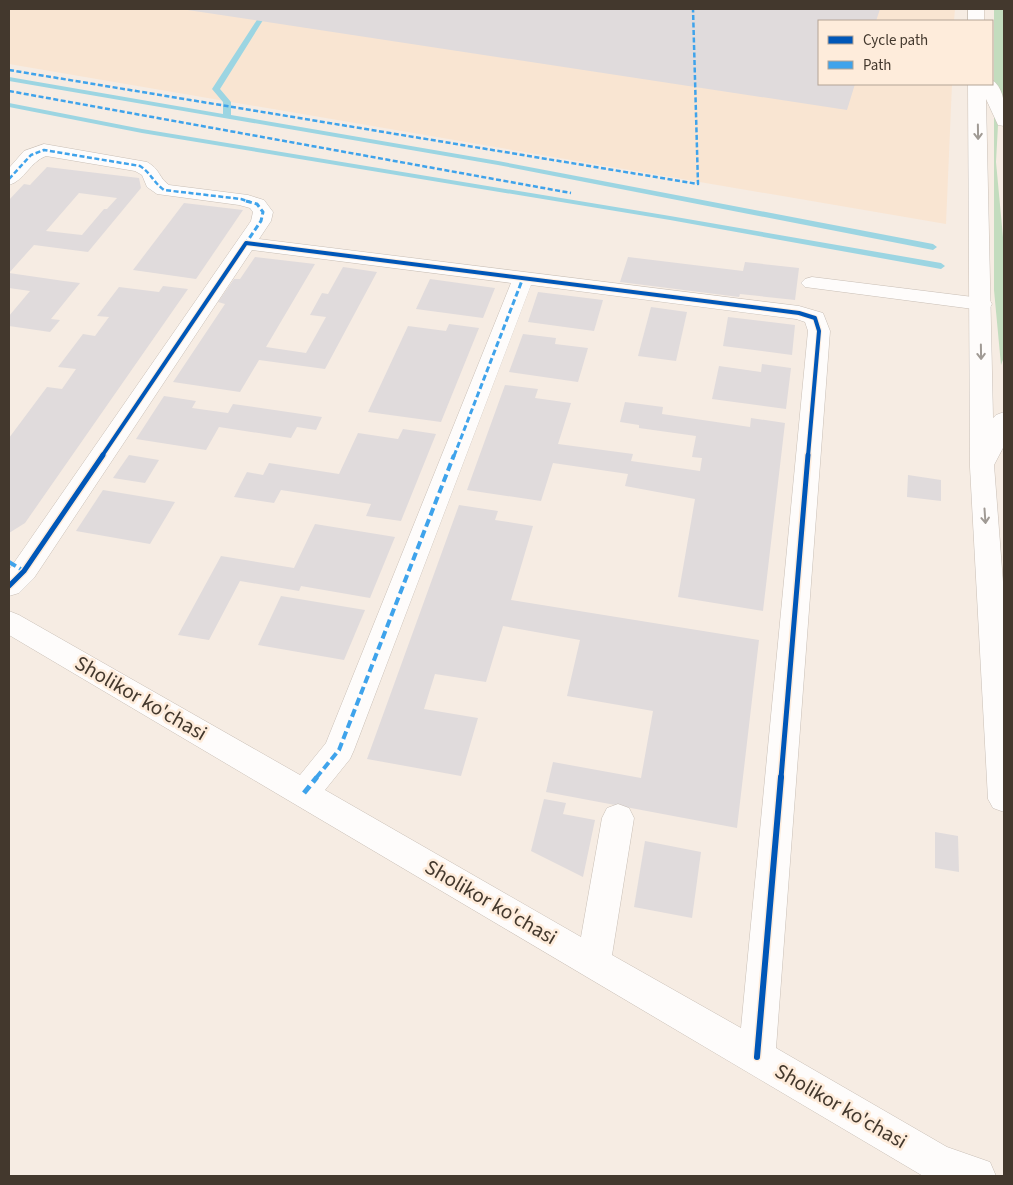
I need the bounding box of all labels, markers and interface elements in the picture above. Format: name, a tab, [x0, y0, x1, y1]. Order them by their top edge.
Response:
legend	[818, 20, 993, 85]
text: Cycle path	[863, 30, 928, 51]
text: Path	[863, 55, 891, 76]
one-way arrow	[973, 124, 983, 140]
one-way arrow	[976, 344, 986, 360]
one-way arrow	[981, 507, 990, 523]
street label: Sholikor ko'chasi	[69, 648, 213, 748]
street label: Sholikor ko'chasi	[419, 852, 563, 952]
street label: Sholikor ko'chasi	[769, 1056, 913, 1156]

